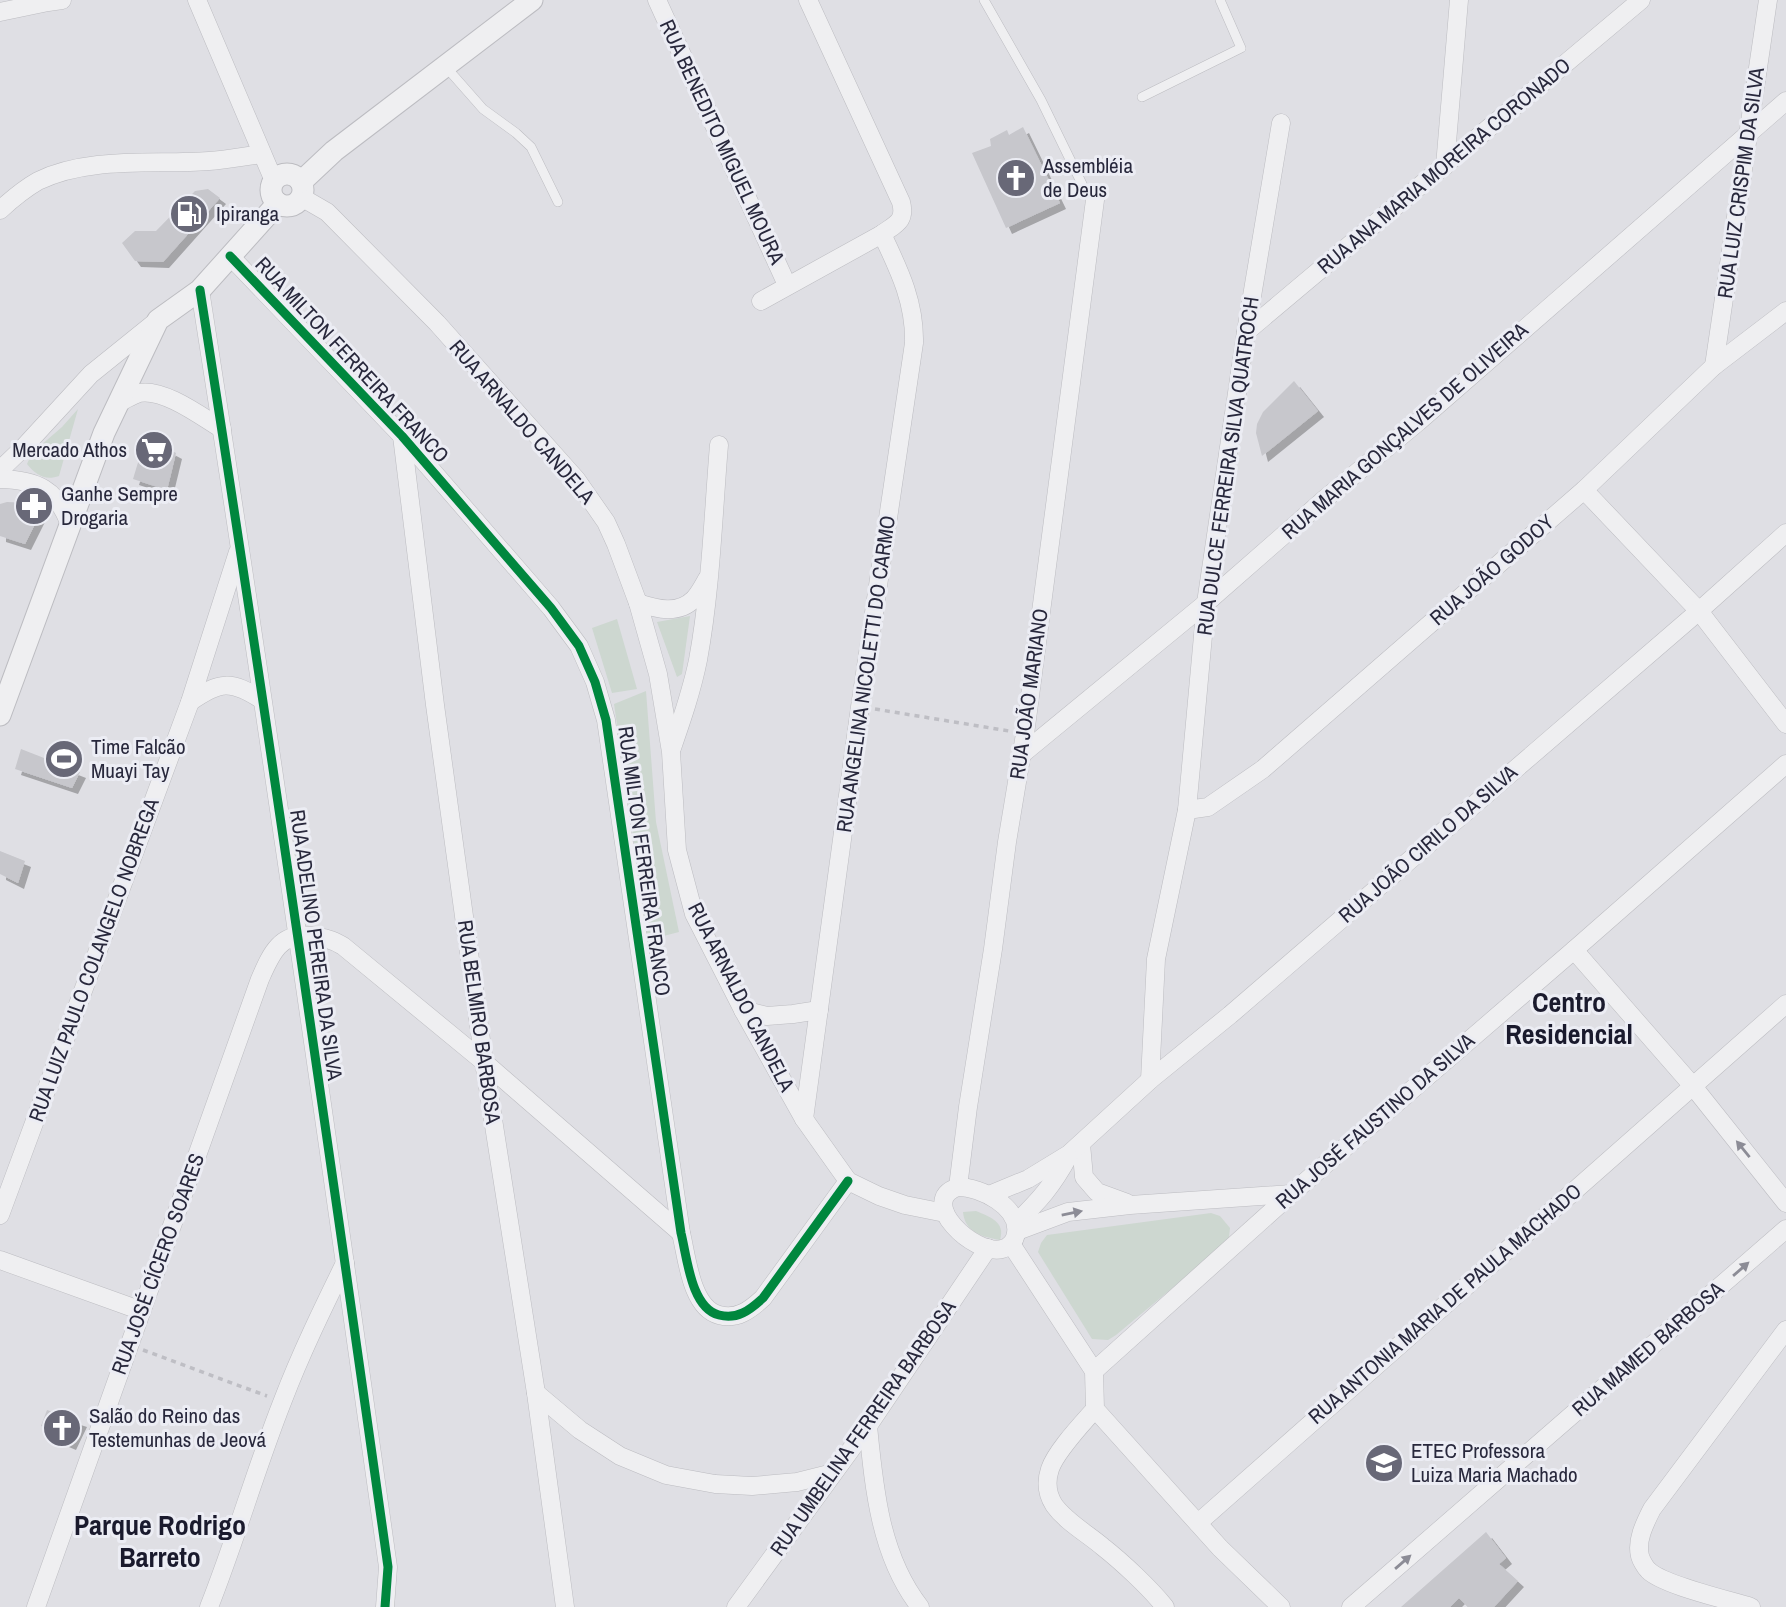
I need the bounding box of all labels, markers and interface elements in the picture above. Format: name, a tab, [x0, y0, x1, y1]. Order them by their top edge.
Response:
street label: RUA BENEDITO MIGUEL MOURA	[653, 15, 792, 269]
street label: RUA ANA MARIA MOREIRA CORONADO	[1311, 51, 1577, 280]
street label: RUA LUIZ CRISPIM DA SILVA	[1710, 65, 1771, 300]
place label: Assembléia de Deus	[1042, 151, 1133, 204]
church icon: Assembléia de Deus	[995, 157, 1037, 199]
fuel station icon: Ipiranga	[168, 193, 210, 235]
place label: Ipiranga	[216, 199, 280, 228]
street label: RUA MILTON FERREIRA FRANCO	[249, 250, 456, 469]
street label: RUA DULCE FERREIRA SILVA QUATROCH	[1189, 295, 1266, 637]
street label: RUA MARIA GONÇALVES DE OLIVEIRA	[1275, 315, 1534, 546]
street label: RUA ARNALDO CANDELA	[443, 333, 602, 510]
supermarket icon: Mercado Athos	[133, 429, 175, 471]
place label: Mercado Athos	[12, 435, 127, 464]
place label: Ganhe Sempre Drogaria	[61, 479, 178, 532]
pharmacy icon: Ganhe Sempre Drogaria	[13, 485, 55, 527]
street label: RUA JOÃO GODOY	[1423, 507, 1560, 632]
street label: RUA ANGELINA NICOLETTI DO CARMO	[829, 514, 902, 834]
street label: RUA JOÃO MARIANO	[1002, 607, 1055, 781]
street label: RUA MILTON FERREIRA FRANCO	[611, 724, 678, 998]
place label: Time Falcão Muayi Tay	[91, 732, 185, 785]
sports icon: Time Falcão Muayi Tay	[43, 738, 85, 780]
street label: RUA JOÃO CIRILO DA SILVA	[1332, 758, 1524, 929]
street label: RUA LUIZ PAULO COLANGELO NOBREGA	[21, 794, 166, 1126]
street label: RUA ADELINO PEREIRA DA SILVA	[283, 808, 350, 1083]
street label: RUA ARNALDO CANDELA	[681, 897, 802, 1097]
street label: RUA BELMIRO BARBOSA	[451, 918, 508, 1126]
district label: Centro Residencial	[1505, 983, 1633, 1053]
street label: RUA JOSÉ FAUSTINO DA SILVA	[1269, 1026, 1481, 1215]
one-way arrow	[1736, 1141, 1751, 1159]
street label: RUA JOSÉ CÍCERO SOARES	[104, 1149, 211, 1378]
street label: RUA ANTONIA MARIA DE PAULA MACHADO	[1302, 1177, 1588, 1431]
one-way arrow	[1061, 1207, 1083, 1218]
one-way arrow	[1733, 1262, 1750, 1277]
street label: RUA MAMED BARBOSA	[1566, 1274, 1730, 1423]
street label: RUA UMBELINA FERREIRA BARBOSA	[763, 1294, 963, 1561]
place label: Salão do Reino das Testemunhas de Jeová	[89, 1401, 267, 1454]
church icon: Salão do Reino das Testemunhas de Jeová	[41, 1407, 83, 1449]
place label: ETEC Professora Luiza Maria Machado	[1411, 1436, 1578, 1489]
school or university icon: ETEC Professora Luiza Maria Machado	[1363, 1442, 1405, 1484]
district label: Parque Rodrigo Barreto	[74, 1506, 246, 1576]
one-way arrow	[1394, 1554, 1412, 1570]

